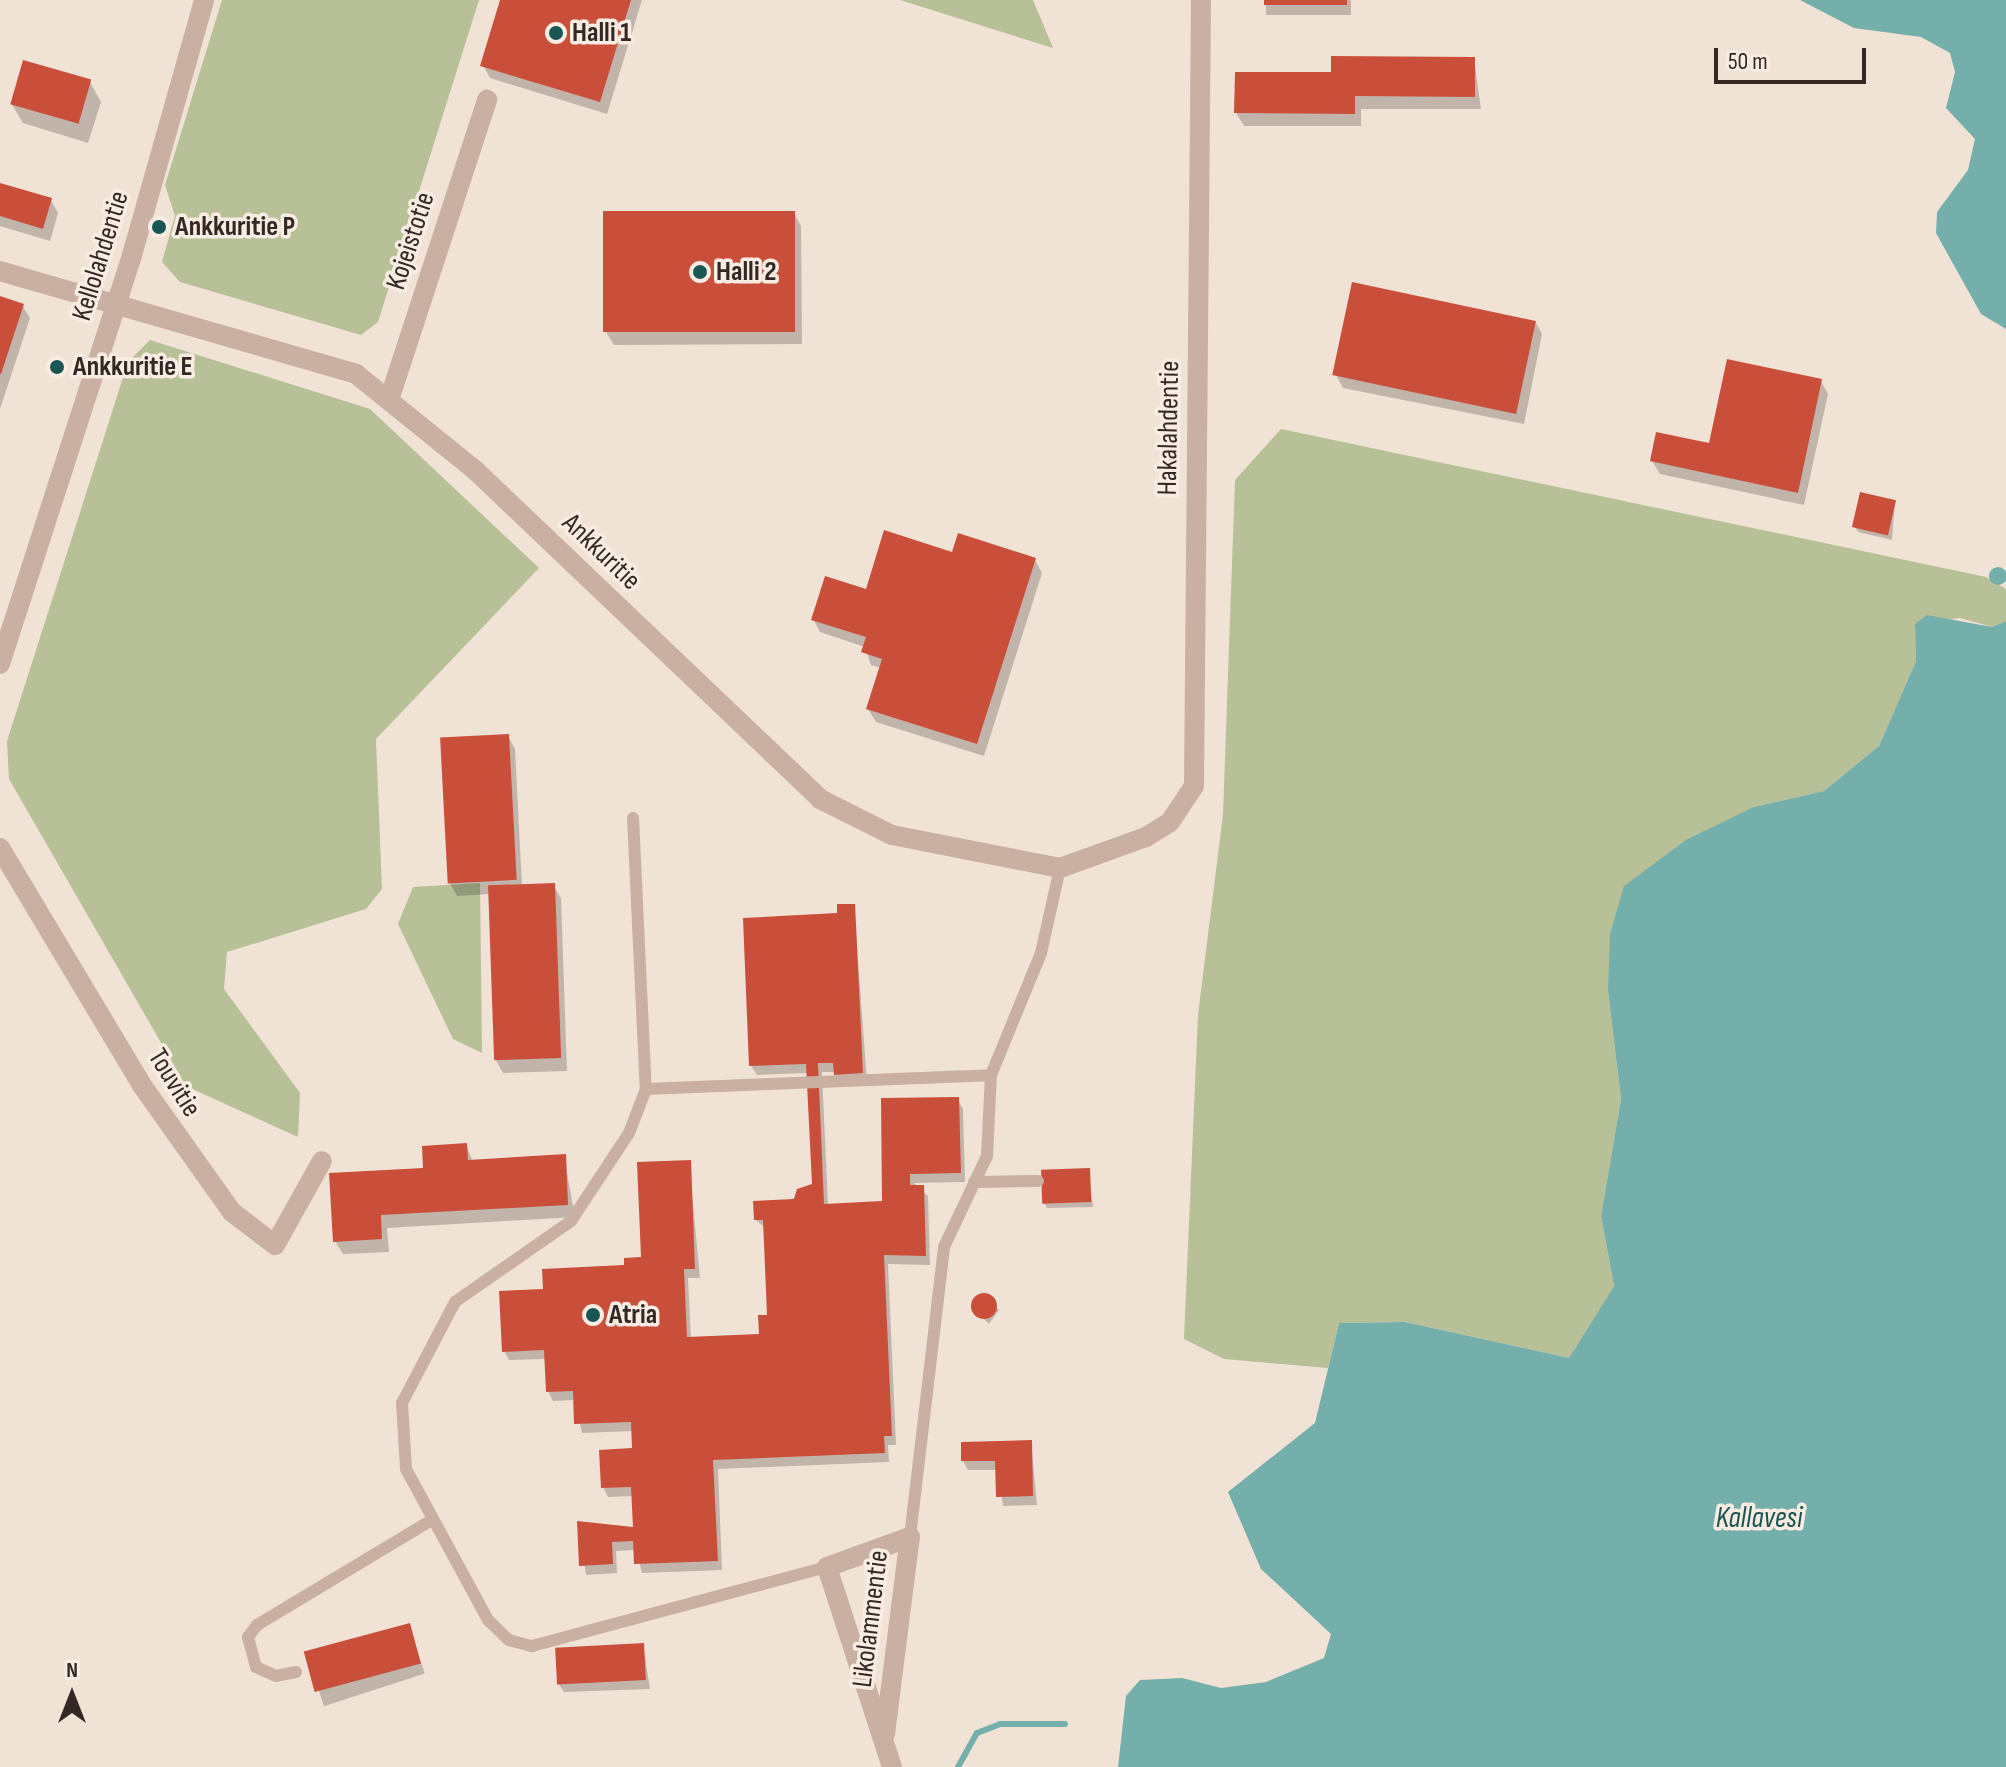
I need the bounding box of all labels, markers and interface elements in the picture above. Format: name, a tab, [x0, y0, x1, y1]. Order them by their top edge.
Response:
place label: Halli 1	[572, 16, 631, 50]
marker: Halli 1	[547, 24, 565, 42]
scale bar	[1718, 32, 1870, 82]
text: 50 m	[1728, 47, 1768, 76]
street label: Kellolahdentie	[65, 187, 137, 325]
street label: Kojeistotie	[380, 188, 442, 294]
place label: Ankkuritie P	[175, 210, 295, 244]
marker: Ankkuritie P	[150, 218, 168, 236]
place label: Halli 2	[716, 255, 776, 289]
marker: Halli 2	[691, 263, 709, 281]
place label: Ankkuritie E	[73, 350, 193, 384]
marker: Ankkuritie E	[48, 358, 66, 376]
street label: Hakalahdentie	[1151, 360, 1187, 496]
street label: Ankkuritie	[555, 507, 647, 597]
street label: Touvitie	[140, 1043, 208, 1123]
place label: Atria	[609, 1298, 657, 1332]
marker: Atria	[584, 1306, 602, 1324]
water label: Kallavesi	[1716, 1500, 1802, 1536]
street label: Likolammentie	[846, 1549, 896, 1689]
north arrow	[32, 1655, 112, 1735]
text: N	[66, 1657, 78, 1684]

